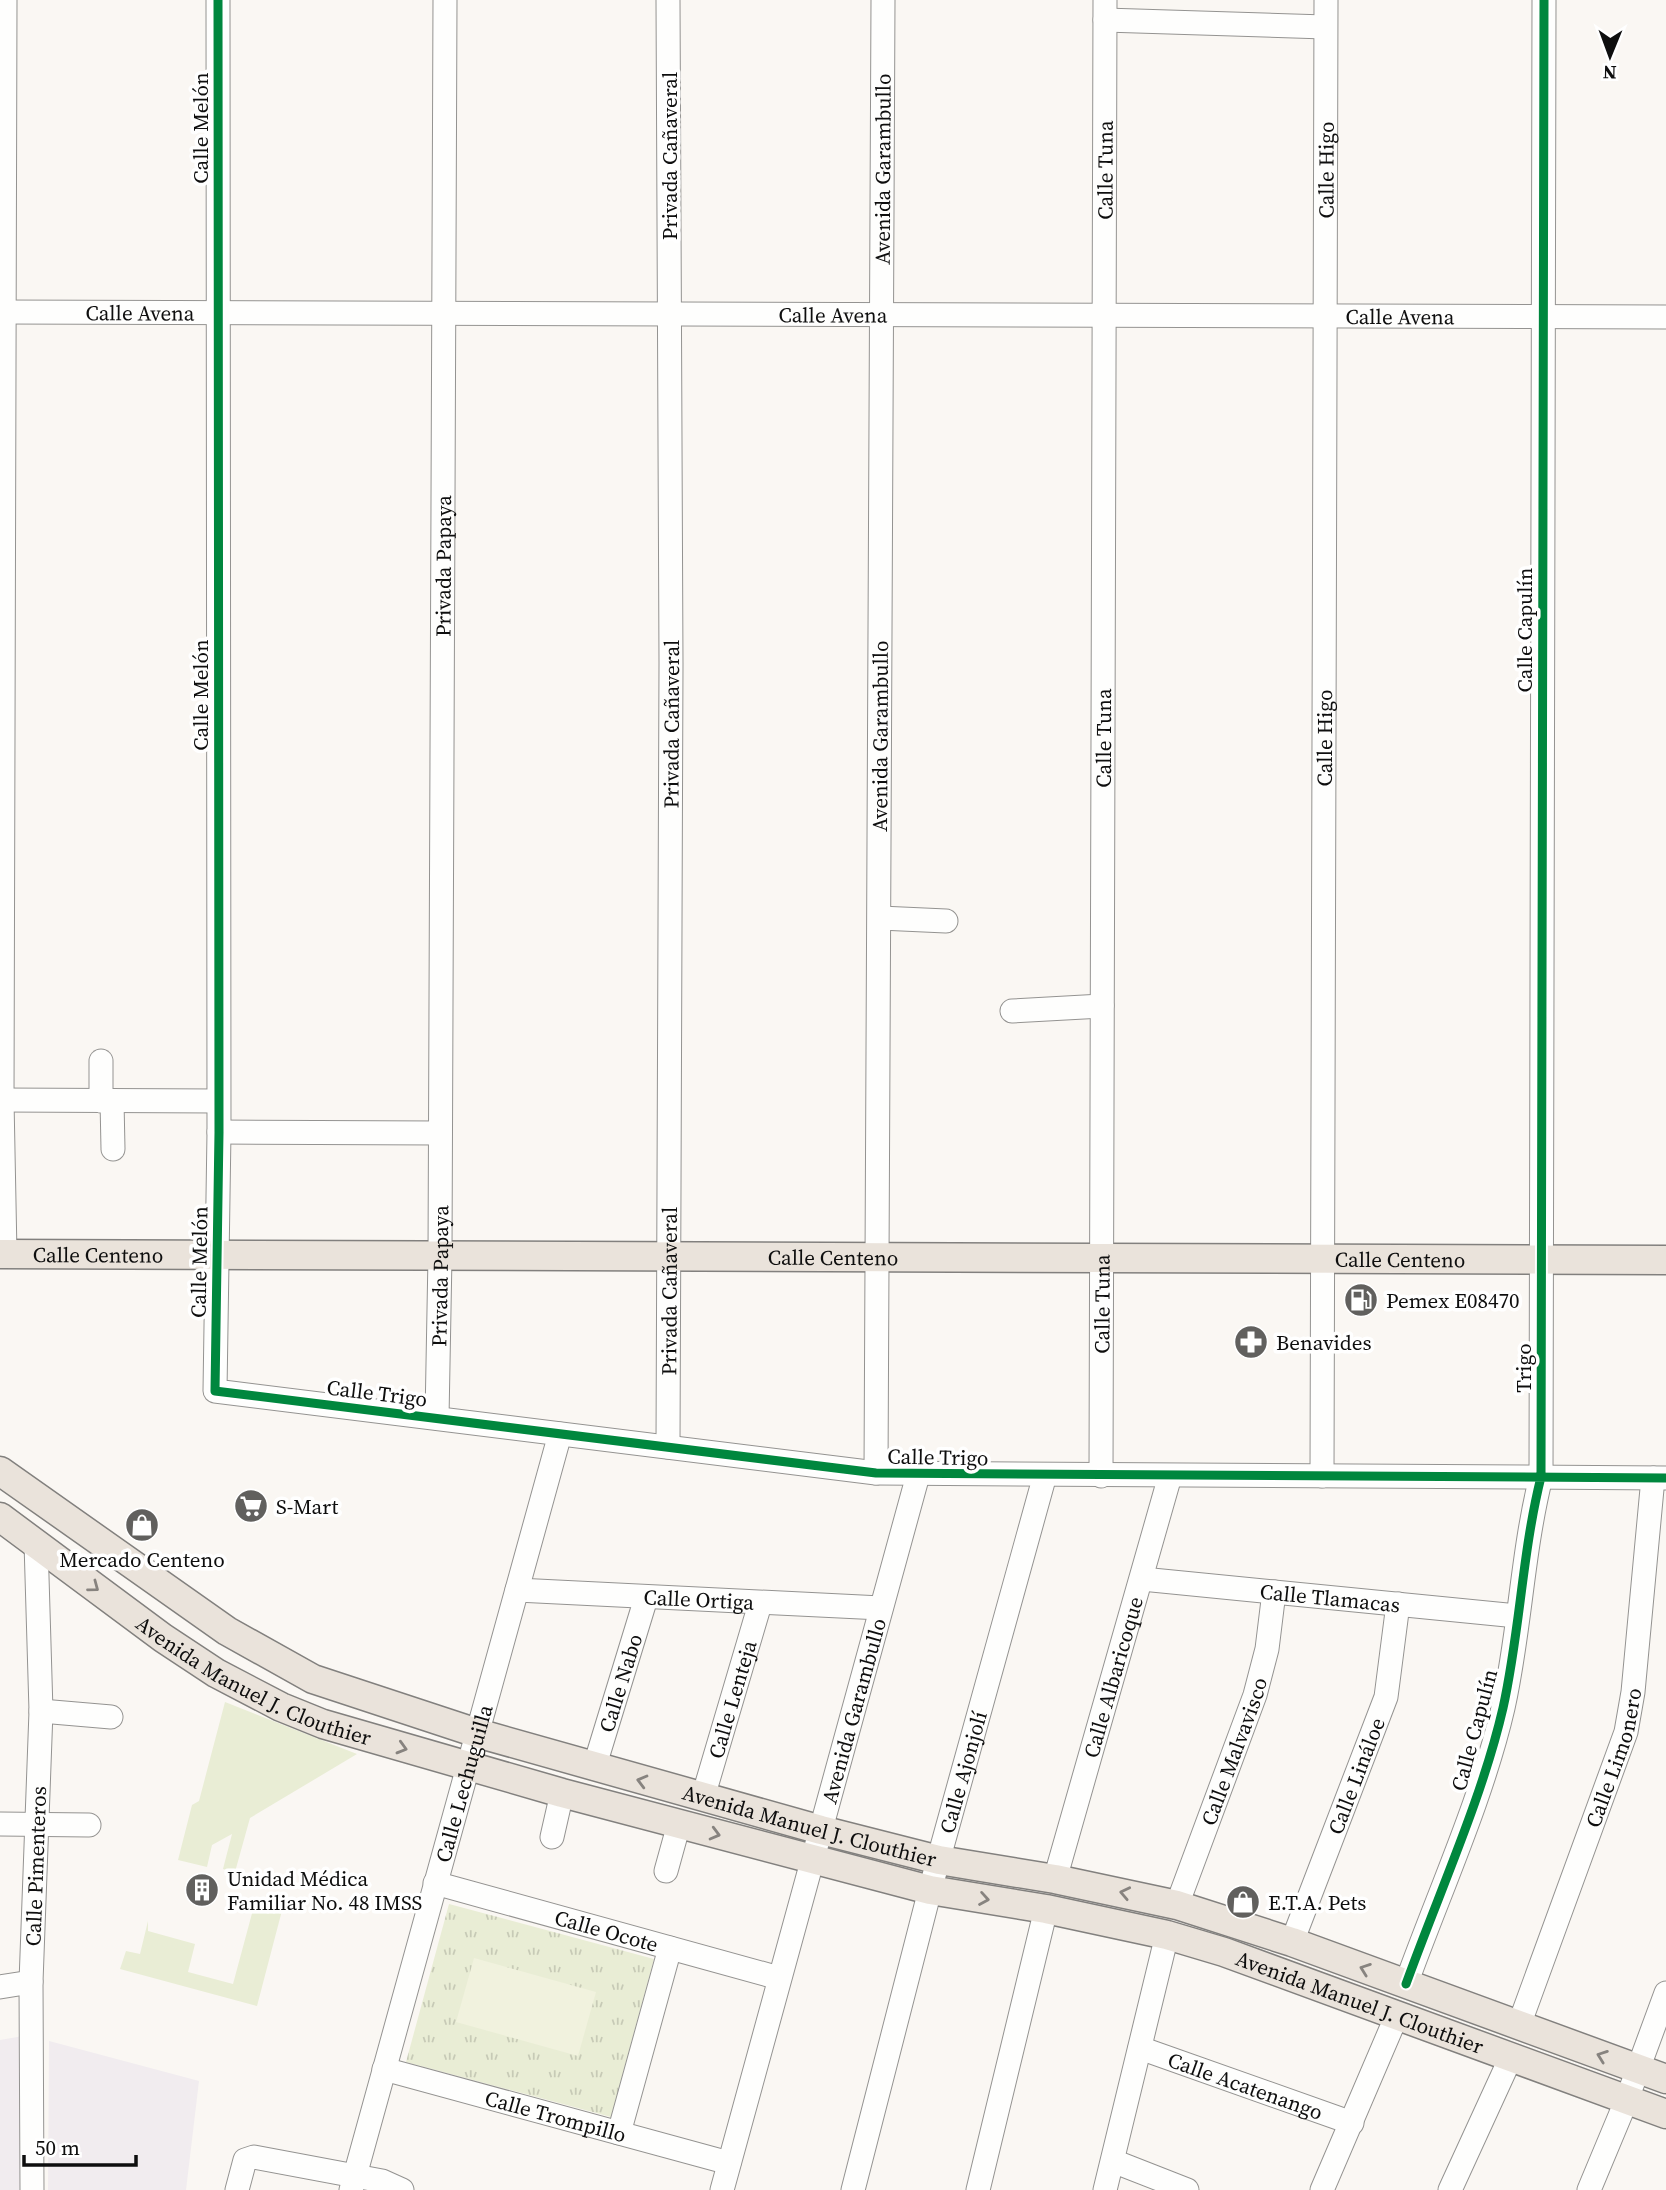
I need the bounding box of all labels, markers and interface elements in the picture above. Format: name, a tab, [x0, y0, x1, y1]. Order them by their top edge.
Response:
north arrow	[1575, 21, 1645, 91]
text: N	[1602, 60, 1617, 86]
street label: Calle Melón	[186, 72, 215, 184]
street label: Privada Cañaveral	[655, 72, 684, 240]
street label: Avenida Garambullo	[867, 73, 897, 265]
street label: Calle Tuna	[1090, 120, 1119, 220]
street label: Calle Higo	[1311, 121, 1340, 219]
street label: Calle Avena	[85, 298, 195, 327]
street label: Calle Avena	[778, 300, 888, 329]
street label: Calle Avena	[1345, 302, 1455, 331]
street label: Privada Papaya	[428, 495, 458, 637]
street label: Calle Capulín	[1510, 567, 1539, 693]
street label: Calle Melón	[186, 639, 215, 751]
street label: Privada Cañaveral	[656, 640, 686, 808]
street label: Avenida Garambullo	[865, 640, 894, 832]
street label: Calle Tuna	[1088, 688, 1118, 788]
street label: Calle Higo	[1309, 689, 1339, 787]
street label: Privada Papaya	[424, 1205, 455, 1347]
street label: Calle Melón	[184, 1206, 214, 1318]
street label: Privada Cañaveral	[654, 1207, 683, 1375]
street label: Calle Centeno	[33, 1240, 163, 1269]
street label: Calle Centeno	[768, 1242, 898, 1272]
street label: Calle Centeno	[1335, 1244, 1465, 1274]
street label: Calle Tuna	[1087, 1254, 1116, 1354]
fuel station icon: Pemex E08470	[1342, 1281, 1380, 1319]
place label: Pemex E08470	[1386, 1286, 1519, 1315]
pharmacy icon: Benavides	[1232, 1323, 1270, 1361]
place label: Benavides	[1276, 1328, 1372, 1357]
street label: Trigo	[1509, 1343, 1538, 1393]
street label: Calle Trigo	[325, 1372, 429, 1414]
street label: Calle Trigo	[887, 1442, 989, 1472]
supermarket icon: S-Mart	[232, 1487, 270, 1525]
place label: S-Mart	[276, 1492, 338, 1521]
shop icon: Mercado Centeno	[123, 1506, 161, 1544]
place label: Mercado Centeno	[59, 1545, 225, 1574]
street label: Calle Tlamacas	[1259, 1576, 1402, 1619]
one-way arrow	[86, 1578, 99, 1591]
street label: Calle Ortiga	[643, 1582, 755, 1616]
street label: Calle Albaricoque	[1076, 1593, 1149, 1761]
street label: Avenida Manuel J. Clouthier	[130, 1609, 375, 1752]
street label: Avenida Garambullo	[814, 1615, 893, 1807]
street label: Calle Nabo	[591, 1630, 649, 1736]
street label: Calle Lenteja	[701, 1636, 763, 1762]
street label: Calle Capulín	[1444, 1666, 1504, 1794]
street label: Calle Malvavisco	[1193, 1674, 1274, 1829]
street label: Calle Limonero	[1578, 1686, 1648, 1831]
street label: Calle Lechuguilla	[428, 1701, 499, 1865]
street label: Calle Ajonjolí	[932, 1708, 993, 1837]
street label: Calle Lináloe	[1320, 1713, 1391, 1838]
one-way arrow	[395, 1739, 407, 1754]
one-way arrow	[636, 1774, 648, 1789]
street label: Avenida Manuel J. Clouthier	[679, 1777, 940, 1873]
street label: Calle Pimenteros	[18, 1786, 53, 1947]
one-way arrow	[709, 1826, 721, 1840]
place label: Unidad Médica Familiar No. 48 IMSS	[227, 1864, 422, 1917]
building icon: Unidad Médica Familiar No. 48 IMSS	[183, 1871, 221, 1909]
shop icon: E.T.A. Pets	[1224, 1883, 1262, 1921]
one-way arrow	[1119, 1886, 1131, 1901]
place label: E.T.A. Pets	[1268, 1888, 1366, 1917]
one-way arrow	[978, 1891, 990, 1906]
street label: Calle Ocote	[552, 1902, 662, 1958]
street label: Avenida Manuel J. Clouthier	[1232, 1943, 1488, 2060]
one-way arrow	[1360, 1963, 1372, 1977]
street label: Calle Acatenango	[1164, 2045, 1327, 2126]
one-way arrow	[1596, 2050, 1608, 2064]
street label: Calle Trompillo	[482, 2083, 630, 2149]
scale bar	[24, 2124, 136, 2168]
text: 50 m	[35, 2133, 80, 2162]

